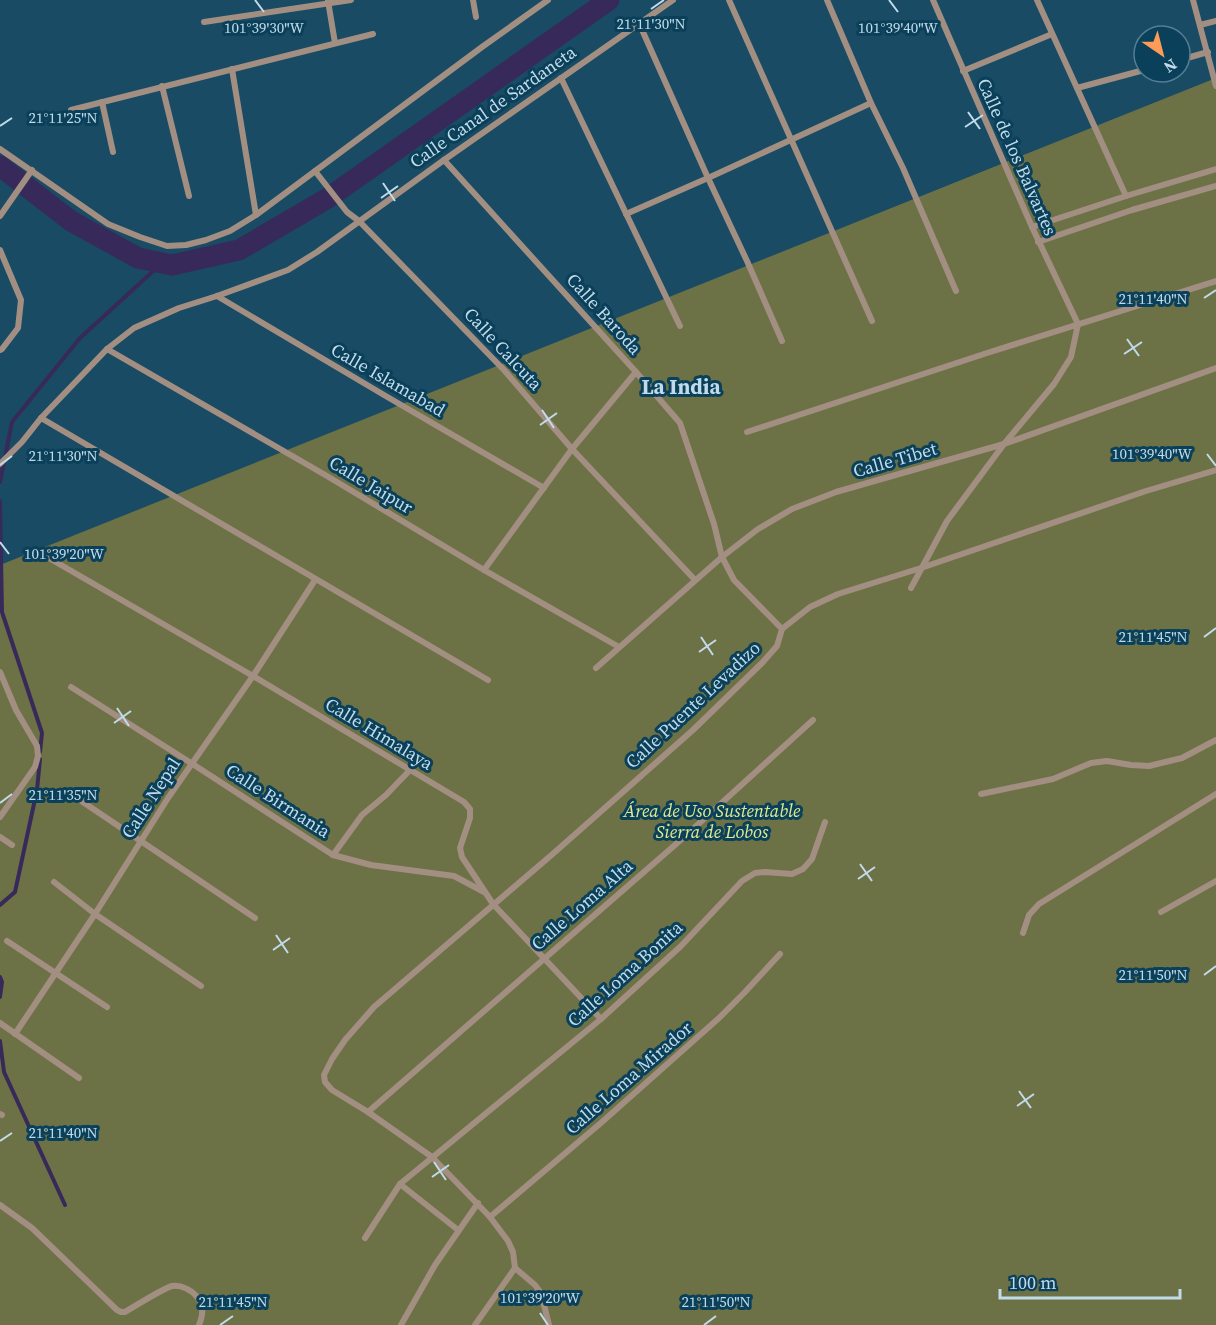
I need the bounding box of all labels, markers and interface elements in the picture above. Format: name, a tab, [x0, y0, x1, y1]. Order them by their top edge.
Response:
text: 21°11'30"N	[616, 13, 686, 34]
text: 101°39'30"W	[224, 17, 305, 38]
text: 101°39'40"W	[858, 17, 939, 38]
north arrow	[1132, 24, 1192, 84]
street label: Calle Canal de Sardaneta	[404, 39, 582, 174]
text: N	[1159, 54, 1182, 79]
street label: Calle de los Balvartes	[972, 74, 1063, 240]
text: 21°11'25"N	[28, 107, 98, 128]
street label: Calle Baroda	[561, 268, 648, 360]
text: 21°11'40"N	[1118, 288, 1188, 309]
street label: Calle Calcuta	[458, 302, 549, 396]
street label: Calle Islamabad	[327, 337, 450, 422]
district label: La India	[641, 372, 721, 401]
street label: Calle Tibet	[850, 436, 940, 483]
text: 101°39'40"W	[1112, 443, 1193, 464]
text: 21°11'30"N	[28, 445, 98, 466]
street label: Calle Jaipur	[325, 450, 418, 520]
text: 101°39'20"W	[24, 543, 105, 564]
text: 21°11'45"N	[1118, 626, 1188, 647]
street label: Calle Puente Levadizo	[620, 635, 766, 774]
street label: Calle Himalaya	[321, 691, 439, 776]
street label: Calle Nepal	[115, 752, 186, 843]
street label: Calle Birmania	[221, 758, 336, 844]
text: 21°11'35"N	[28, 784, 98, 805]
park label: Área de Uso Sustentable Sierra de Lobos	[623, 798, 801, 844]
street label: Calle Loma Alta	[525, 853, 638, 956]
street label: Calle Loma Bonita	[562, 915, 688, 1032]
text: 21°11'50"N	[1118, 964, 1188, 985]
street label: Calle Loma Mirador	[560, 1015, 698, 1140]
text: 21°11'40"N	[28, 1122, 98, 1143]
scale bar	[1000, 1262, 1180, 1300]
text: 100 m	[1009, 1270, 1056, 1295]
text: 101°39'20"W	[500, 1287, 581, 1308]
text: 21°11'45"N	[198, 1291, 268, 1312]
text: 21°11'50"N	[681, 1291, 751, 1312]

